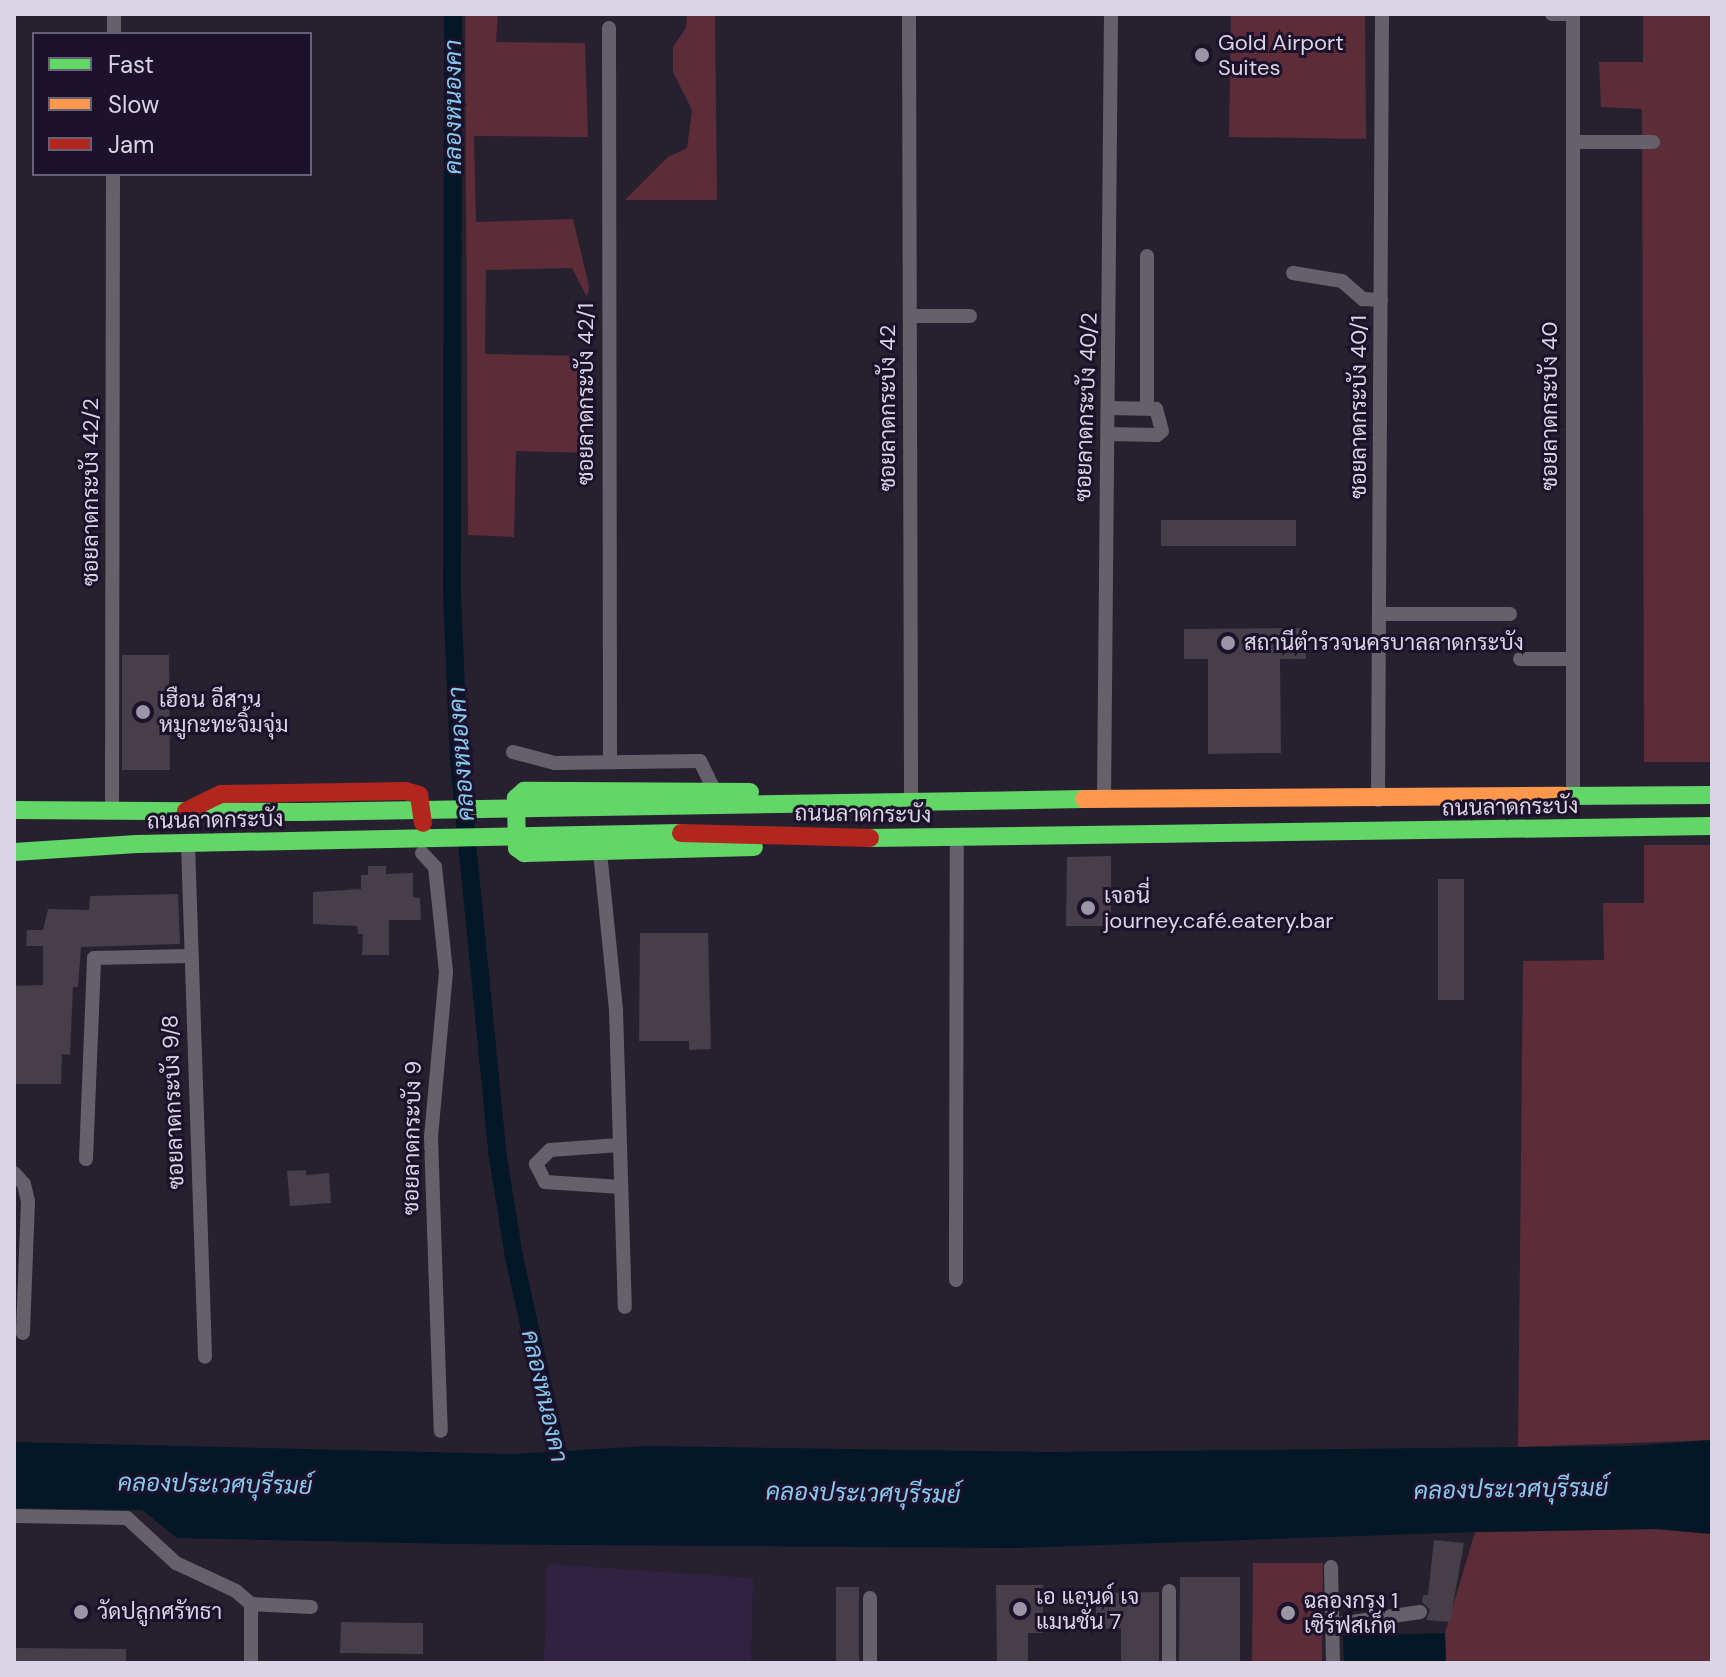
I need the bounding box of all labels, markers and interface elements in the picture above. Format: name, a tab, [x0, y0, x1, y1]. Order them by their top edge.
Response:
place label: Gold Airport Suites	[1218, 29, 1344, 80]
legend	[32, 32, 312, 176]
water label: คลองหนองคา	[439, 39, 467, 175]
marker: Gold Airport Suites	[1193, 46, 1211, 64]
text: Fast	[108, 49, 154, 80]
text: Slow	[108, 89, 159, 120]
text: Jam	[108, 129, 154, 160]
street label: ซอยลาดกระบัง 42/1	[573, 303, 599, 485]
street label: ซอยลาดกระบัง 40/2	[1070, 312, 1102, 502]
street label: ซอยลาดกระบัง 40/1	[1346, 315, 1372, 499]
street label: ซอยลาดกระบัง 40	[1537, 321, 1563, 491]
street label: ซอยลาดกระบัง 42	[875, 325, 901, 491]
street label: ซอยลาดกระบัง 42/2	[78, 398, 104, 586]
place label: สถานีตำรวจนครบาลลาดกระบัง	[1244, 630, 1524, 656]
marker: สถานีตำรวจนครบาลลาดกระบัง	[1219, 634, 1237, 652]
place label: เฮือน อีสาน หมูกะทะจิ้มจุ่ม	[159, 686, 289, 738]
water label: คลองหนองคา	[442, 686, 480, 822]
marker: เฮือน อีสาน หมูกะทะจิ้มจุ่ม	[134, 703, 152, 721]
street label: ถนนลาดกระบัง	[1442, 793, 1578, 821]
street label: ถนนลาดกระบัง	[795, 800, 931, 828]
street label: ถนนลาดกระบัง	[147, 806, 283, 834]
place label: เจอนี่ journey.café.eatery.bar	[1104, 882, 1333, 934]
marker: เจอนี่ journey.café.eatery.bar	[1079, 899, 1097, 917]
street label: ซอยลาดกระบัง 9/8	[157, 1014, 189, 1190]
street label: ซอยลาดกระบัง 9	[397, 1061, 427, 1215]
water label: คลองหนองคา	[516, 1327, 574, 1465]
water label: คลองประเวศบุรีรมย์	[117, 1468, 313, 1500]
water label: คลองประเวศบุรีรมย์	[1413, 1473, 1609, 1505]
water label: คลองประเวศบุรีรมย์	[765, 1477, 961, 1509]
place label: เอ แอนด์ เจ แมนชั่น 7	[1036, 1583, 1139, 1634]
place label: ฉลองกรุง 1 เซิร์ฟสเก็ต	[1304, 1587, 1398, 1638]
place label: วัดปลูกศรัทธา	[97, 1599, 222, 1625]
marker: เอ แอนด์ เจ แมนชั่น 7	[1011, 1600, 1029, 1618]
marker: วัดปลูกศรัทธา	[72, 1603, 90, 1621]
marker: ฉลองกรุง 1 เซิร์ฟสเก็ต	[1279, 1604, 1297, 1622]

